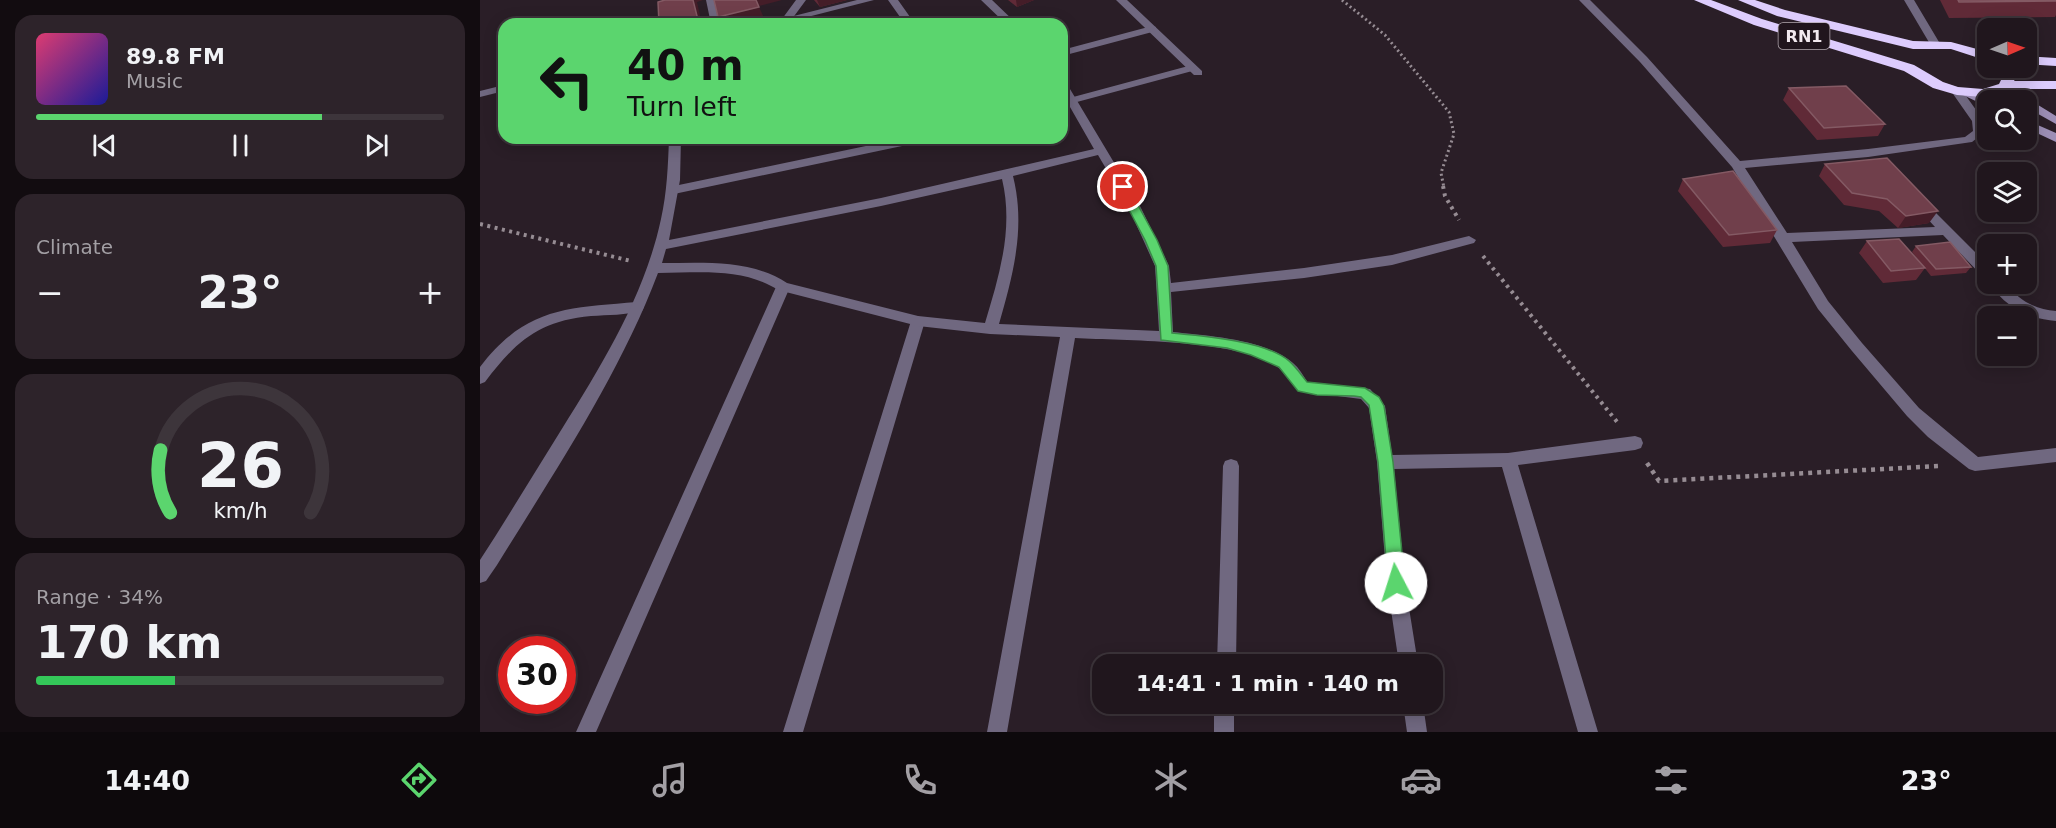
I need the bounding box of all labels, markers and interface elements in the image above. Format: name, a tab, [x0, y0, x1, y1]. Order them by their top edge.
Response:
north arrow	[1977, 18, 2037, 78]
map controls	[1977, 18, 2037, 366]
road number: RN1	[1778, 23, 1830, 49]
text: 40 m	[627, 41, 744, 90]
icon: left	[528, 42, 606, 120]
text: 89.8 FM	[126, 44, 225, 69]
text: Music	[126, 69, 183, 93]
button: search	[1977, 90, 2037, 150]
text: Turn left	[627, 91, 737, 122]
icon: previous	[88, 129, 121, 162]
icon: pause	[224, 129, 257, 162]
icon: next	[360, 129, 393, 162]
pin	[1097, 161, 1148, 212]
button: layers	[1977, 162, 2037, 222]
icon: arrive	[1106, 170, 1139, 203]
button: +	[1977, 234, 2037, 294]
text: Climate	[36, 235, 113, 259]
text: 23°	[197, 266, 283, 319]
text: −	[36, 273, 64, 312]
text: +	[416, 273, 444, 312]
button: −	[1977, 306, 2037, 366]
text: 26	[197, 429, 283, 502]
text: km/h	[213, 498, 267, 523]
position arrow	[1364, 551, 1428, 615]
text: Range · 34%	[36, 585, 163, 609]
text: 170 km	[36, 616, 222, 669]
speed limit sign: 30	[498, 636, 576, 714]
text: 14:41 · 1 min · 140 m	[1136, 671, 1399, 696]
icon: directions	[398, 759, 440, 801]
icon: music	[649, 759, 691, 801]
icon: phone	[899, 759, 941, 801]
icon: climate	[1150, 759, 1192, 801]
icon: car	[1400, 759, 1442, 801]
icon: filters	[1650, 759, 1692, 801]
text: 14:40	[104, 765, 190, 796]
text: 23°	[1901, 765, 1952, 796]

